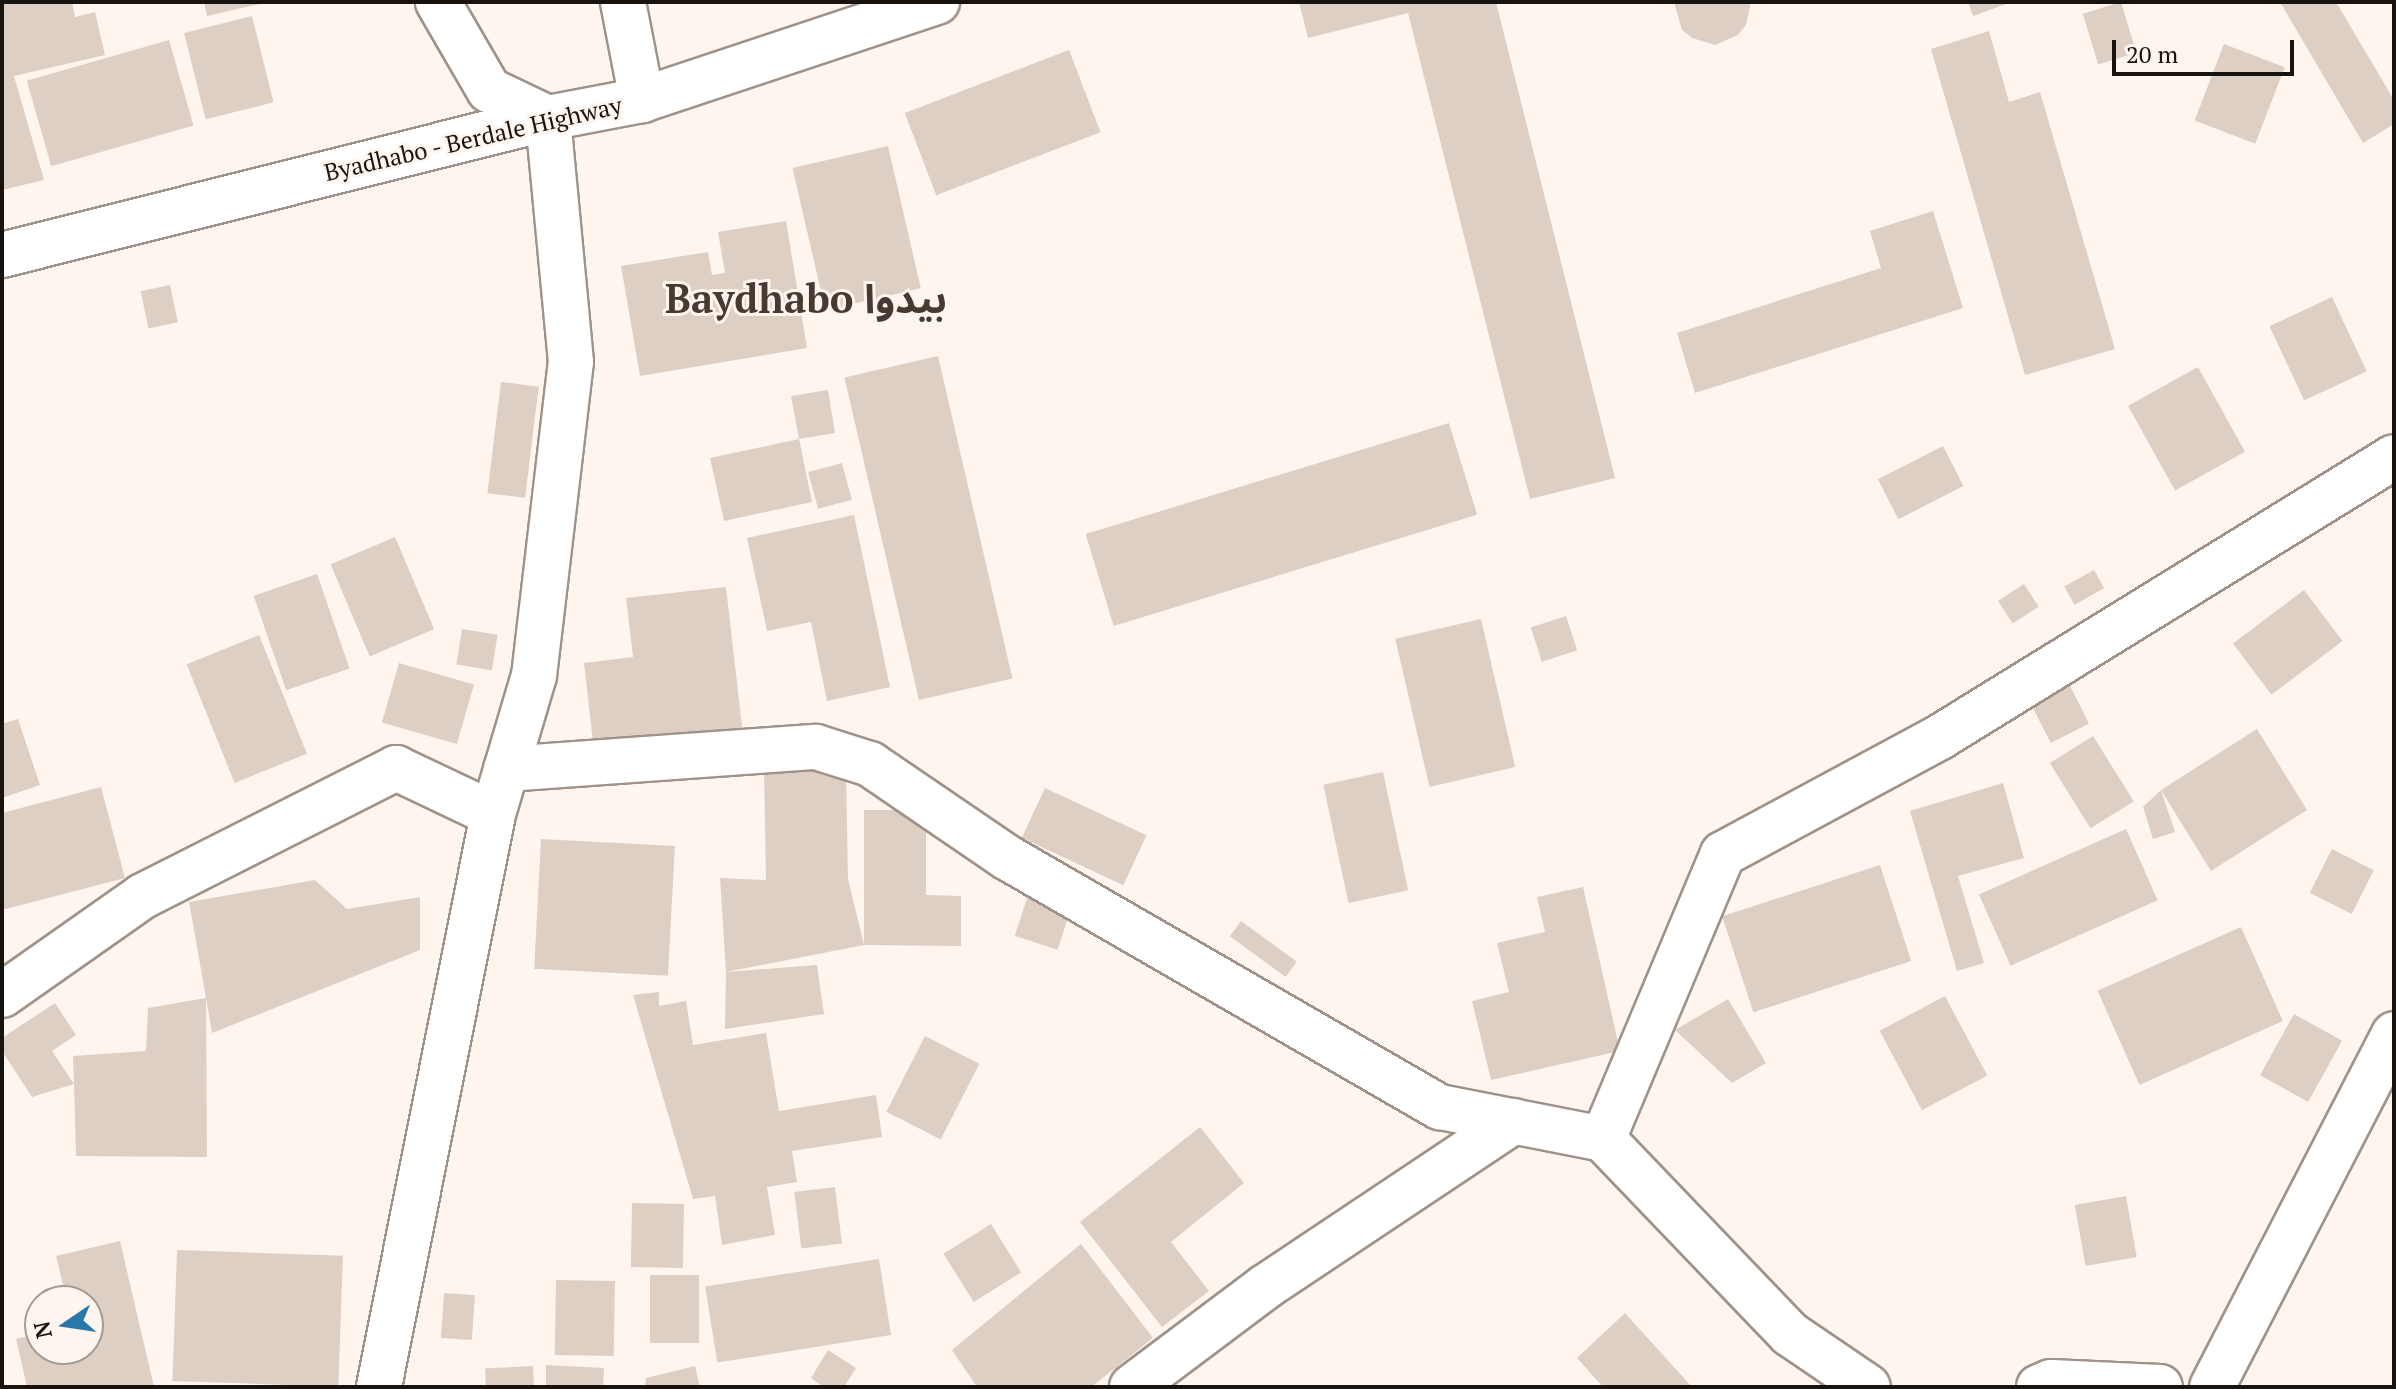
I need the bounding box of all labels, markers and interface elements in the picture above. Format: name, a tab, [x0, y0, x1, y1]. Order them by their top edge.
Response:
scale bar	[2116, 24, 2298, 74]
text: 20 m	[2126, 38, 2178, 70]
street label: Byadhabo - Berdale Highway	[320, 90, 626, 188]
district label: Baydhabo بيدوا	[665, 274, 947, 322]
north arrow	[24, 1285, 104, 1365]
text: N	[26, 1319, 58, 1341]

